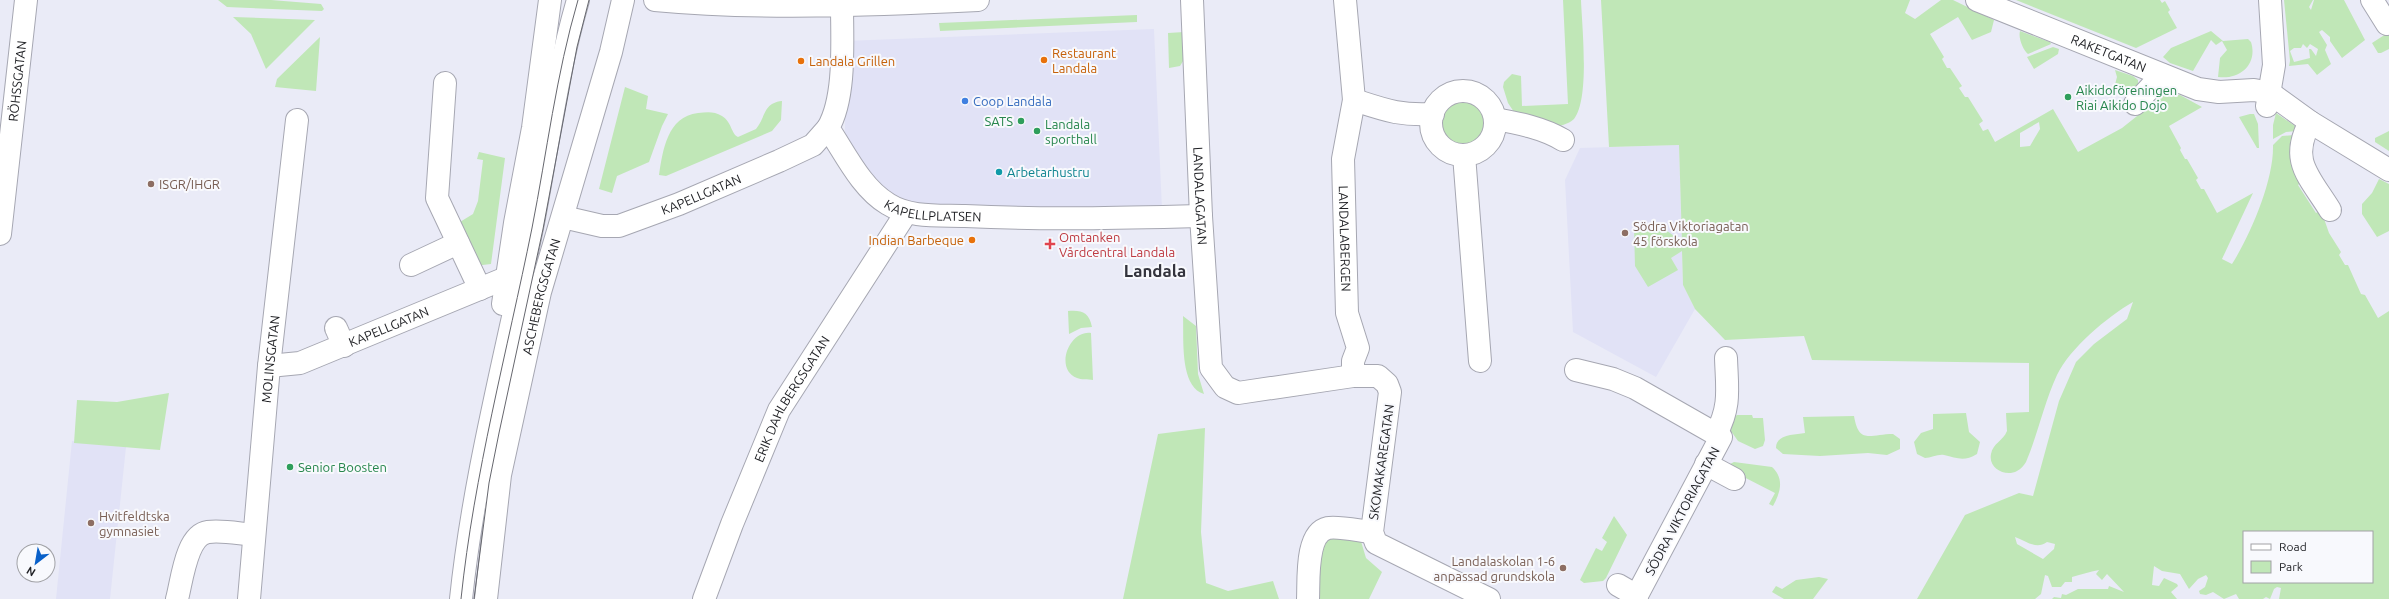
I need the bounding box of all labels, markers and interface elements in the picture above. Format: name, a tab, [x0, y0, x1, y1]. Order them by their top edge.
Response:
street label: RAKETGATAN	[2069, 32, 2148, 74]
street label: RÖHSSGATAN	[5, 40, 28, 122]
place label: Restaurant Landala	[1052, 46, 1116, 75]
place label: Landala Grillen	[809, 54, 895, 68]
marker: Restaurant Landala	[1039, 55, 1049, 65]
marker: Landala Grillen	[796, 56, 806, 66]
place label: Aikidoföreningen Riai Aikido Dojo	[2076, 83, 2177, 112]
marker: Aikidoföreningen Riai Aikido Dojo	[2063, 92, 2073, 102]
place label: Coop Landala	[973, 94, 1052, 108]
marker: Coop Landala	[960, 96, 970, 106]
place label: SATS	[984, 114, 1013, 128]
marker: SATS	[1016, 116, 1026, 126]
place label: Landala sporthall	[1045, 117, 1097, 146]
marker: Landala sporthall	[1032, 126, 1042, 136]
street label: LANDALAGATAN	[1191, 146, 1210, 245]
place label: Arbetarhustru	[1007, 165, 1090, 179]
marker: Arbetarhustru	[994, 167, 1004, 177]
street label: KAPELLGATAN	[659, 171, 743, 217]
place label: ISGR/IHGR	[159, 177, 220, 191]
marker: ISGR/IHGR	[146, 179, 156, 189]
street label: LANDALABERGEN	[1337, 185, 1353, 292]
street label: KAPELLPLATSEN	[882, 197, 982, 224]
place label: Södra Viktoriagatan 45 förskola	[1633, 219, 1749, 248]
marker: Södra Viktoriagatan 45 förskola	[1620, 228, 1630, 238]
place label: Omtanken Vårdcentral Landala	[1059, 230, 1175, 259]
place label: Indian Barbeque	[869, 233, 964, 247]
marker: Indian Barbeque	[967, 235, 977, 245]
street label: ASCHEBERGSGATAN	[520, 237, 562, 356]
marker: Omtanken Vårdcentral Landala	[1044, 238, 1056, 250]
district label: Landala	[1124, 261, 1186, 280]
street label: KAPELLGATAN	[346, 304, 431, 349]
street label: MOLINSGATAN	[259, 314, 282, 403]
street label: ERIK DAHLBERGSGATAN	[751, 333, 832, 464]
street label: SKOMAKAREGATAN	[1366, 403, 1396, 521]
street label: SÖDRA VIKTORIAGATAN	[1641, 444, 1722, 577]
place label: Senior Boosten	[298, 460, 387, 474]
marker: Senior Boosten	[285, 462, 295, 472]
place label: Hvitfeldtska gymnasiet	[99, 509, 170, 538]
marker: Hvitfeldtska gymnasiet	[86, 518, 96, 528]
legend	[2243, 531, 2373, 583]
text: Road	[2279, 540, 2307, 553]
north arrow	[16, 543, 56, 583]
place label: Landalaskolan 1-6 anpassad grundskola	[1434, 554, 1555, 583]
text: Park	[2279, 560, 2303, 573]
marker: Landalaskolan 1-6 anpassad grundskola	[1558, 563, 1568, 573]
text: N	[24, 564, 37, 579]

